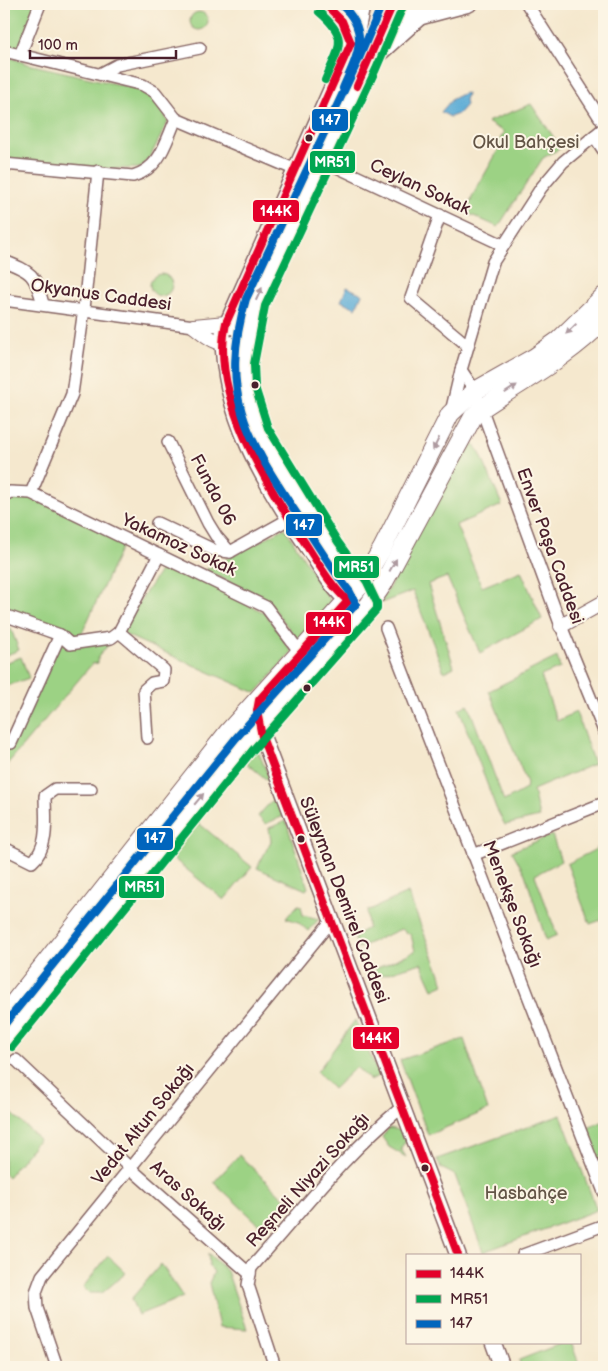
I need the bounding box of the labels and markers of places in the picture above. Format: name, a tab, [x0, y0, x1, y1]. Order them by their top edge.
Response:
unlabelled marker	[304, 133, 314, 143]
unlabelled marker	[250, 380, 260, 390]
unlabelled marker	[302, 683, 312, 693]
unlabelled marker	[296, 834, 306, 844]
unlabelled marker	[420, 1163, 430, 1173]

